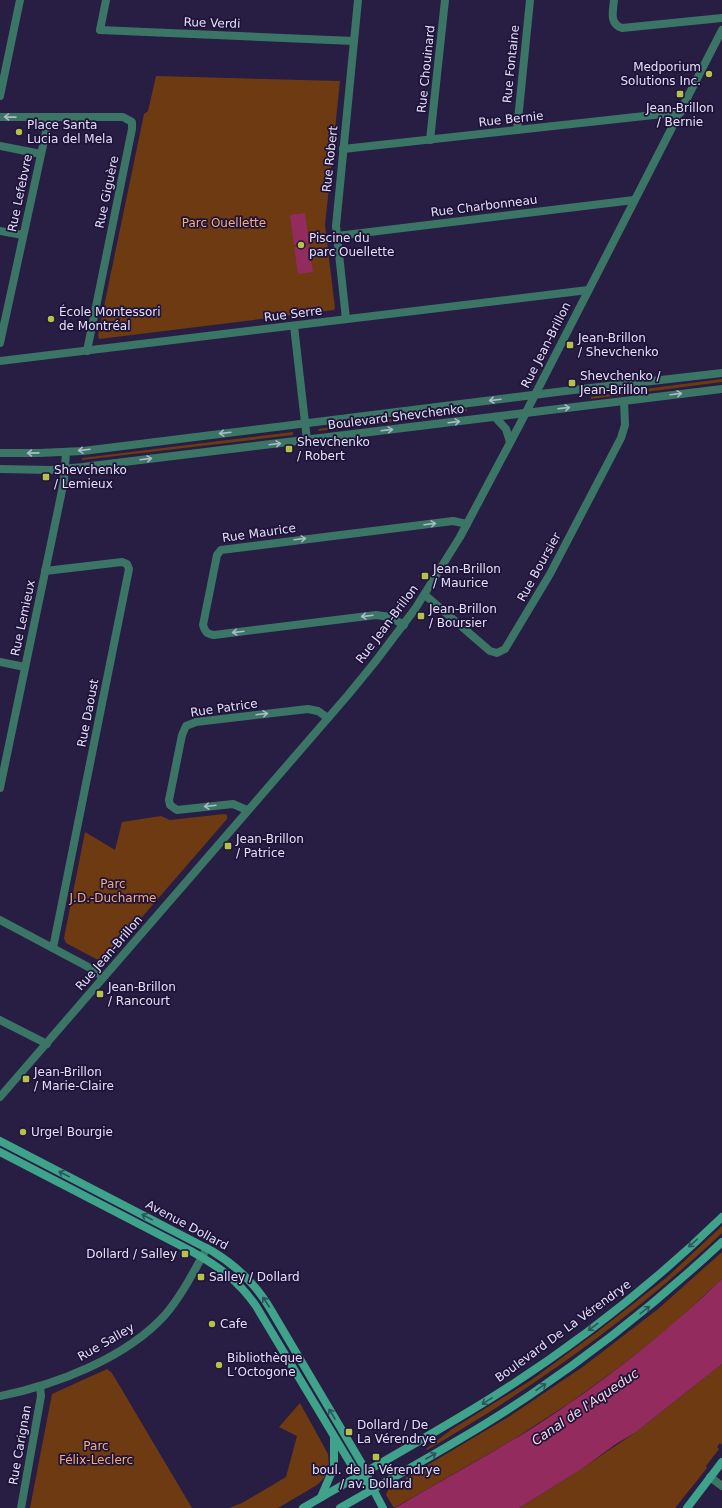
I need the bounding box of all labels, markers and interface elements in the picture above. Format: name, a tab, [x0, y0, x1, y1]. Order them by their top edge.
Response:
street label: Rue Verdi	[183, 15, 241, 31]
street label: Rue Chouinard	[414, 24, 438, 114]
street label: Rue Fontaine	[500, 24, 522, 104]
place label: Medporium Solutions Inc.	[620, 60, 701, 88]
marker: Medporium Solutions Inc.	[704, 69, 714, 79]
marker: Jean-Brillon / Bernie	[675, 89, 685, 99]
place label: Jean-Brillon / Bernie	[645, 101, 714, 129]
street label: Rue Bernie	[478, 109, 544, 129]
one-way arrow	[4, 114, 17, 121]
place label: Place Santa Lucia del Mela	[27, 118, 113, 146]
street label: Rue Robert	[320, 125, 340, 193]
marker: Place Santa Lucia del Mela	[14, 127, 24, 137]
street label: Rue Lefebvre	[5, 153, 35, 233]
street label: Rue Giguère	[92, 154, 122, 230]
street label: Rue Charbonneau	[430, 193, 538, 219]
park label: Parc Ouellette	[182, 216, 266, 230]
place label: Piscine du parc Ouellette	[309, 231, 394, 259]
marker: Piscine du parc Ouellette	[296, 240, 306, 250]
street label: Rue Jean-Brillon	[518, 300, 574, 390]
street label: Rue Serre	[263, 303, 323, 325]
place label: École Montessori de Montréal	[59, 304, 161, 333]
marker: École Montessori de Montréal	[46, 314, 56, 324]
place label: Jean-Brillon / Shevchenko	[577, 331, 659, 359]
marker: Jean-Brillon / Shevchenko	[565, 340, 575, 350]
place label: Shevchenko / Jean-Brillon	[579, 369, 662, 397]
marker: Shevchenko / Jean-Brillon	[567, 378, 577, 388]
one-way arrow	[669, 391, 682, 398]
one-way arrow	[489, 396, 502, 404]
street label: Boulevard Shevchenko	[327, 402, 465, 432]
one-way arrow	[557, 405, 570, 412]
one-way arrow	[447, 418, 460, 426]
one-way arrow	[380, 426, 393, 434]
one-way arrow	[219, 429, 232, 437]
place label: Shevchenko / Robert	[297, 435, 370, 463]
one-way arrow	[269, 440, 282, 447]
marker: Shevchenko / Robert	[284, 444, 294, 454]
one-way arrow	[78, 447, 91, 454]
one-way arrow	[27, 450, 40, 457]
one-way arrow	[139, 456, 152, 463]
place label: Shevchenko / Lemieux	[54, 463, 127, 491]
marker: Shevchenko / Lemieux	[41, 472, 51, 482]
one-way arrow	[423, 520, 436, 528]
street label: Rue Maurice	[221, 521, 297, 545]
street label: Rue Boursier	[514, 530, 564, 604]
one-way arrow	[294, 536, 307, 543]
place label: Jean-Brillon / Maurice	[432, 562, 501, 590]
marker: Jean-Brillon / Maurice	[420, 571, 430, 581]
street label: Rue Lemieux	[8, 579, 38, 657]
street label: Rue Jean-Brillon	[353, 582, 421, 666]
place label: Jean-Brillon / Boursier	[428, 602, 497, 630]
marker: Jean-Brillon / Boursier	[416, 611, 426, 621]
one-way arrow	[361, 613, 374, 620]
one-way arrow	[232, 628, 245, 636]
street label: Rue Daoust	[75, 677, 102, 748]
street label: Rue Patrice	[190, 696, 258, 720]
one-way arrow	[255, 711, 268, 718]
one-way arrow	[204, 803, 217, 810]
place label: Jean-Brillon / Patrice	[235, 832, 304, 860]
marker: Jean-Brillon / Patrice	[223, 841, 233, 851]
park label: Parc J.D.-Ducharme	[69, 877, 156, 905]
street label: Rue Jean-Brillon	[73, 913, 145, 993]
place label: Jean-Brillon / Rancourt	[107, 980, 176, 1008]
marker: Jean-Brillon / Rancourt	[95, 989, 105, 999]
place label: Jean-Brillon / Marie-Claire	[33, 1065, 114, 1093]
marker: Jean-Brillon / Marie-Claire	[21, 1074, 31, 1084]
place label: Urgel Bourgie	[31, 1125, 113, 1139]
marker: Urgel Bourgie	[18, 1127, 28, 1137]
one-way arrow	[59, 1170, 71, 1177]
street label: Avenue Dollard	[143, 1197, 231, 1253]
one-way arrow	[141, 1213, 153, 1220]
one-way arrow	[688, 1239, 699, 1248]
place label: Dollard / Salley	[86, 1247, 177, 1261]
marker: Dollard / Salley	[180, 1249, 190, 1259]
place label: Salley / Dollard	[209, 1270, 300, 1284]
marker: Salley / Dollard	[196, 1272, 206, 1282]
street label: Boulevard De La Vérendrye	[492, 1277, 634, 1385]
one-way arrow	[262, 1296, 270, 1307]
one-way arrow	[640, 1305, 651, 1314]
place label: Cafe	[220, 1317, 247, 1331]
marker: Cafe	[207, 1319, 217, 1329]
street label: Rue Salley	[75, 1320, 137, 1364]
one-way arrow	[588, 1322, 599, 1331]
place label: Bibliothèque L’Octogone	[227, 1351, 303, 1379]
marker: Bibliothèque L’Octogone	[214, 1360, 224, 1370]
water label: Canal de l'Aqueduc	[529, 1366, 641, 1448]
one-way arrow	[535, 1383, 546, 1391]
one-way arrow	[481, 1397, 493, 1405]
street label: Rue Carignan	[6, 1404, 34, 1486]
one-way arrow	[328, 1408, 336, 1420]
place label: Dollard / De La Vérendrye	[357, 1418, 436, 1446]
marker: Dollard / De La Vérendrye	[344, 1427, 354, 1437]
park label: Parc Félix-Leclerc	[59, 1439, 133, 1467]
one-way arrow	[425, 1451, 437, 1459]
marker: boul. de la Vérendrye / av. Dollard	[371, 1452, 381, 1462]
place label: boul. de la Vérendrye / av. Dollard	[312, 1463, 440, 1491]

